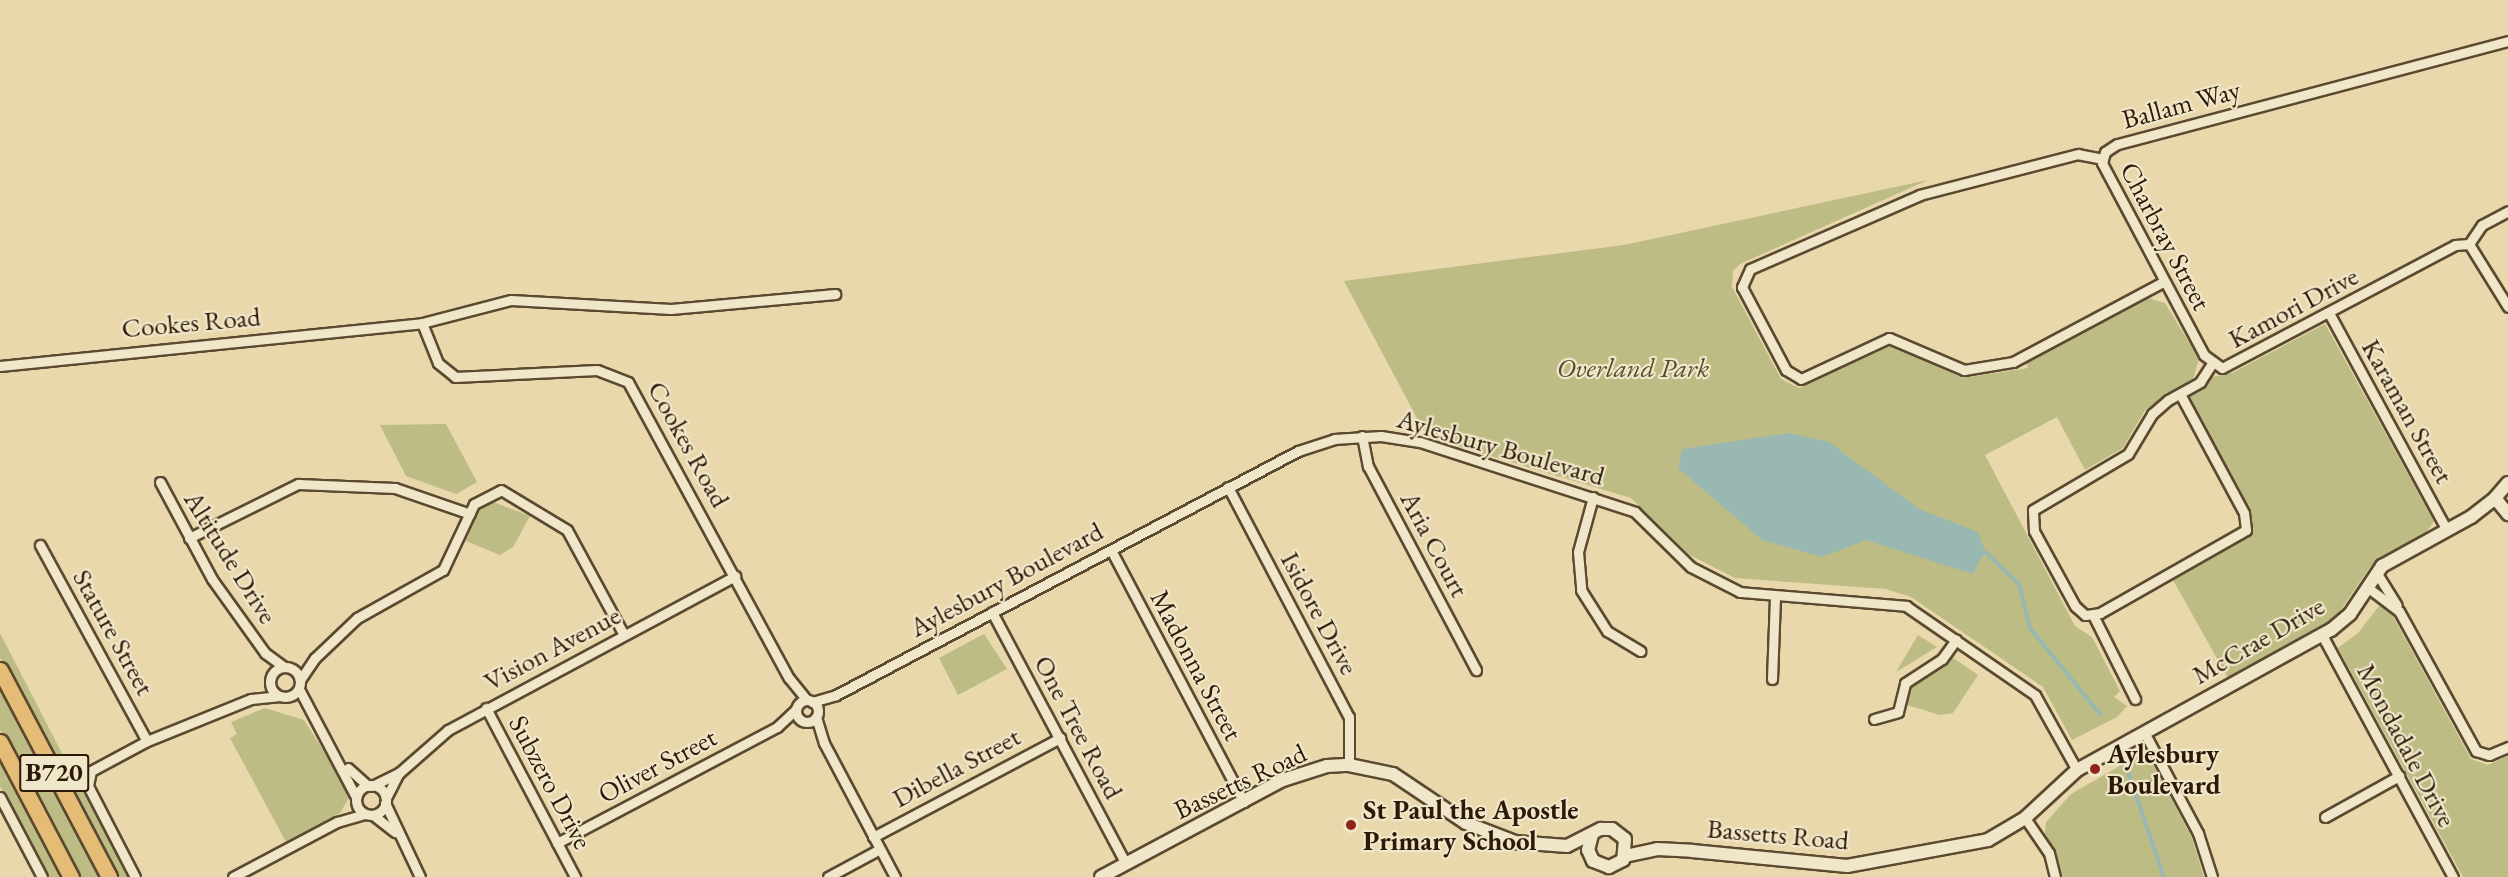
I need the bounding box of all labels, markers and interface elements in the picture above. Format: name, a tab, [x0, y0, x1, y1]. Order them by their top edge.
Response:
street label: Ballam Way	[2118, 73, 2244, 135]
street label: Charbray Street	[2113, 157, 2219, 315]
street label: Kamori Drive	[2223, 259, 2363, 355]
street label: Cookes Road	[120, 300, 262, 344]
street label: Karaman Street	[2355, 333, 2461, 489]
park label: Overland Park	[1557, 352, 1709, 384]
street label: Cookes Road	[641, 375, 737, 513]
street label: Aylesbury Boulevard	[1394, 402, 1608, 492]
street label: Altitude Drive	[177, 485, 285, 629]
street label: Aria Court	[1394, 486, 1476, 602]
street label: Aylesbury Boulevard	[904, 514, 1108, 644]
street label: Isidore Drive	[1274, 546, 1366, 680]
street label: Stature Street	[66, 563, 162, 701]
street label: Madonna Street	[1144, 584, 1250, 746]
street label: McCrae Drive	[2186, 589, 2330, 691]
street label: Vision Avenue	[478, 598, 626, 698]
street label: One Tree Road	[1028, 650, 1130, 804]
street label: Mondadale Drive	[2350, 658, 2464, 832]
street label: Subzero Drive	[502, 710, 600, 854]
street label: Oliver Street	[592, 720, 722, 810]
street label: Dibella Street	[887, 720, 1025, 814]
street label: Bassetts Road	[1169, 736, 1311, 826]
place label: Aylesbury Boulevard	[2107, 737, 2221, 800]
road number: B720	[18, 750, 90, 796]
marker: Aylesbury Boulevard	[2088, 762, 2102, 776]
place label: St Paul the Apostle Primary School	[1363, 793, 1578, 856]
street label: Bassetts Road	[1706, 812, 1850, 856]
marker: St Paul the Apostle Primary School	[1344, 818, 1358, 832]

